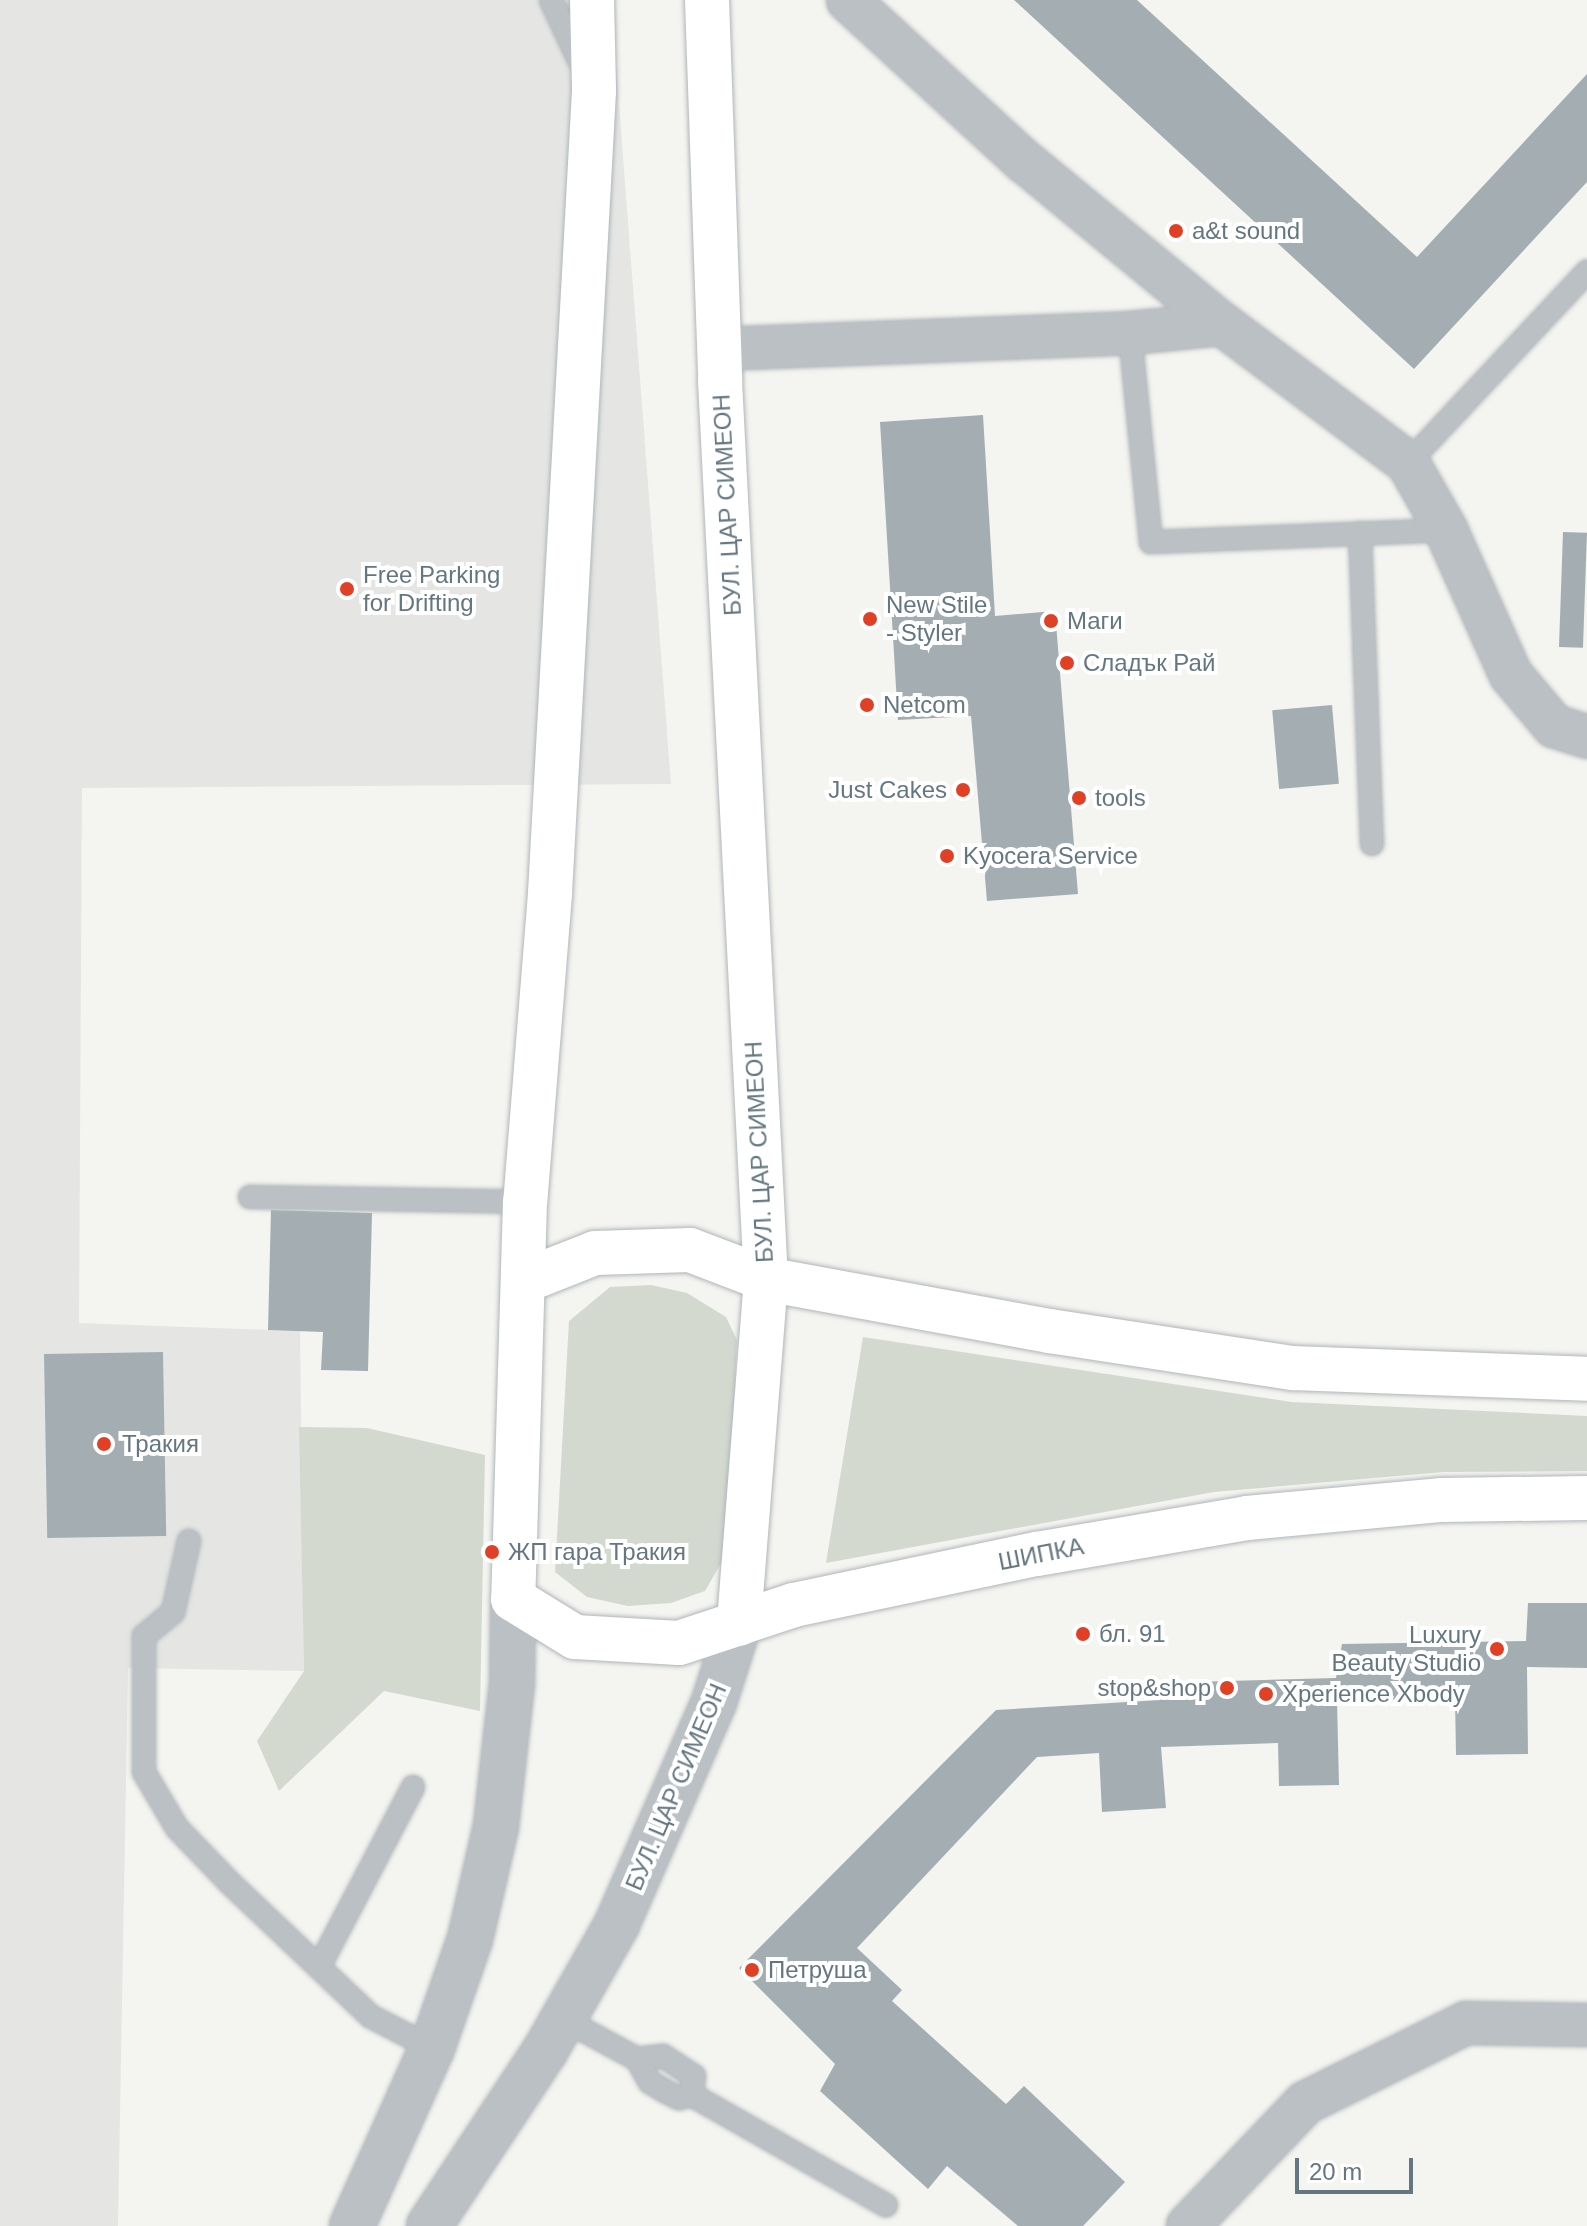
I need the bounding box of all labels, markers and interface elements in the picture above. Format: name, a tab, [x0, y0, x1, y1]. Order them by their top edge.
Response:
place label: a&t sound	[1192, 217, 1300, 245]
marker: a&t sound	[1167, 222, 1185, 240]
street label: БУЛ. ЦАР СИМЕОН	[707, 394, 747, 616]
place label: Free Parking for Drifting	[363, 561, 500, 617]
marker: Free Parking for Drifting	[338, 580, 356, 598]
place label: New Stile - Styler	[886, 591, 987, 647]
place label: Маги	[1067, 607, 1123, 635]
marker: New Stile - Styler	[861, 610, 879, 628]
marker: Маги	[1042, 612, 1060, 630]
place label: Сладък Рай	[1083, 649, 1215, 677]
marker: Сладък Рай	[1058, 654, 1076, 672]
place label: Netcom	[883, 691, 966, 719]
marker: Netcom	[858, 696, 876, 714]
place label: Just Cakes	[828, 776, 947, 804]
marker: Just Cakes	[954, 781, 972, 799]
place label: tools	[1095, 784, 1146, 812]
marker: tools	[1070, 789, 1088, 807]
place label: Kyocera Service	[963, 842, 1138, 870]
marker: Kyocera Service	[938, 847, 956, 865]
street label: БУЛ. ЦАР СИМЕОН	[739, 1041, 779, 1263]
place label: Тракия	[122, 1430, 199, 1458]
marker: Тракия	[93, 1433, 115, 1455]
street label: ШИПКА	[996, 1532, 1086, 1576]
place label: ЖП гара Тракия	[508, 1538, 686, 1566]
marker: ЖП гара Тракия	[483, 1543, 501, 1561]
place label: бл. 91	[1099, 1620, 1166, 1648]
place label: Luxury Beauty Studio	[1332, 1621, 1481, 1677]
marker: бл. 91	[1074, 1625, 1092, 1643]
marker: Luxury Beauty Studio	[1488, 1640, 1506, 1658]
place label: stop&shop	[1098, 1674, 1211, 1702]
street label: БУЛ. ЦАР СИМЕОН	[619, 1679, 733, 1895]
marker: stop&shop	[1218, 1679, 1236, 1697]
place label: Xperience Xbody	[1282, 1680, 1465, 1708]
marker: Xperience Xbody	[1257, 1685, 1275, 1703]
place label: Петруша	[768, 1956, 866, 1984]
marker: Петруша	[743, 1961, 761, 1979]
scale bar	[1299, 2142, 1417, 2192]
text: 20 m	[1309, 2158, 1362, 2185]

